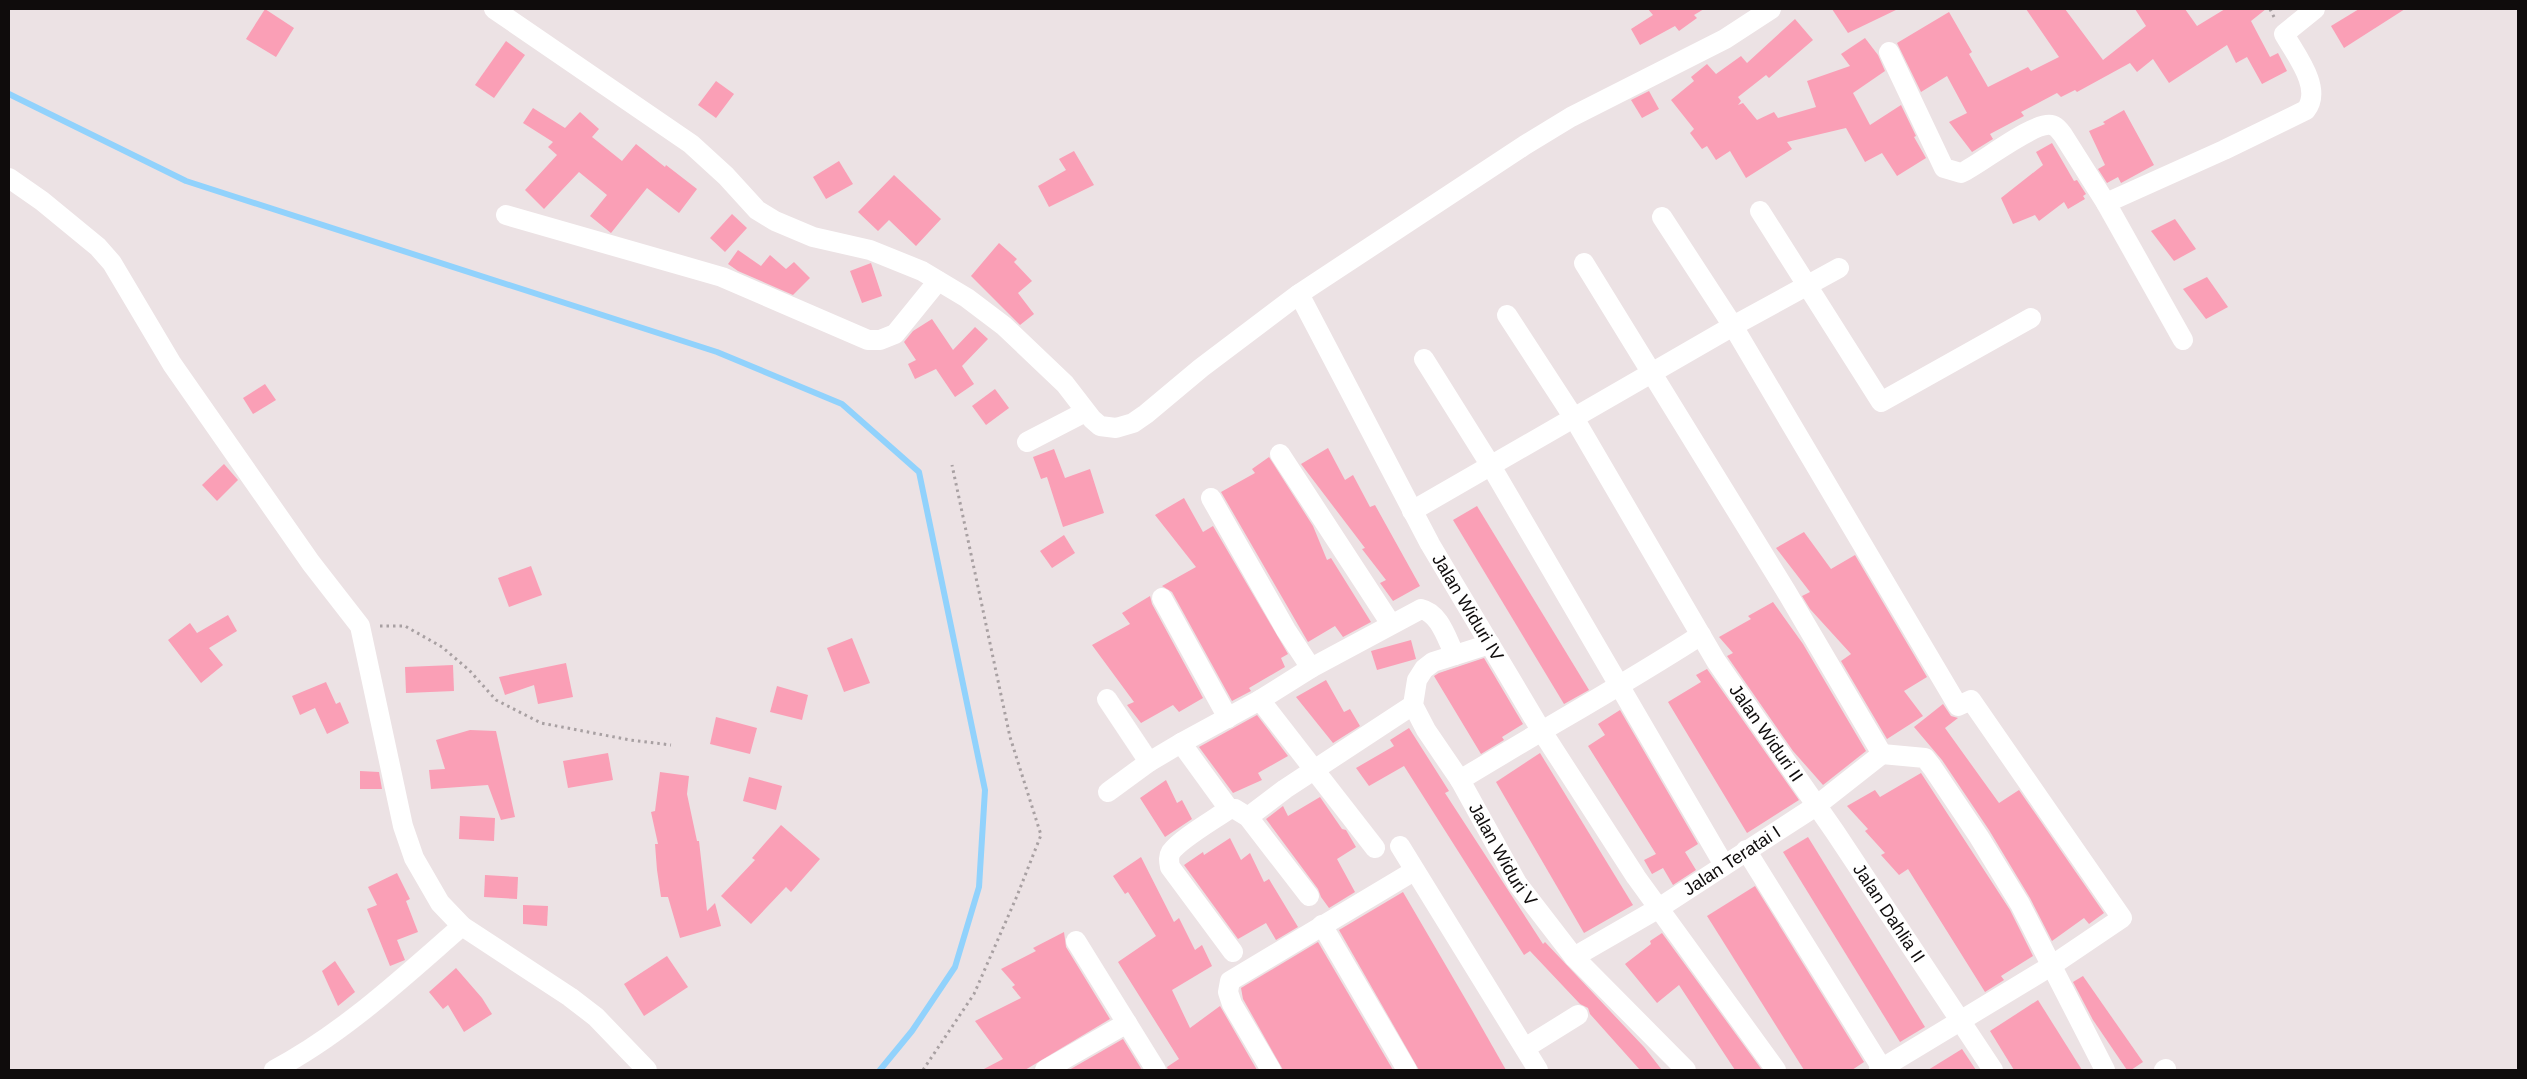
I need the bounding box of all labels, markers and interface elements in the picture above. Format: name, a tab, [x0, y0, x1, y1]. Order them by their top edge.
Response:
street label: Jalan Widuri IV	[1428, 550, 1507, 664]
street label: Jalan Widuri II	[1725, 680, 1807, 786]
street label: Jalan Widuri V	[1465, 799, 1541, 910]
street label: Jalan Teratai I	[1680, 822, 1784, 900]
street label: Jalan Dahlia II	[1849, 860, 1929, 966]

